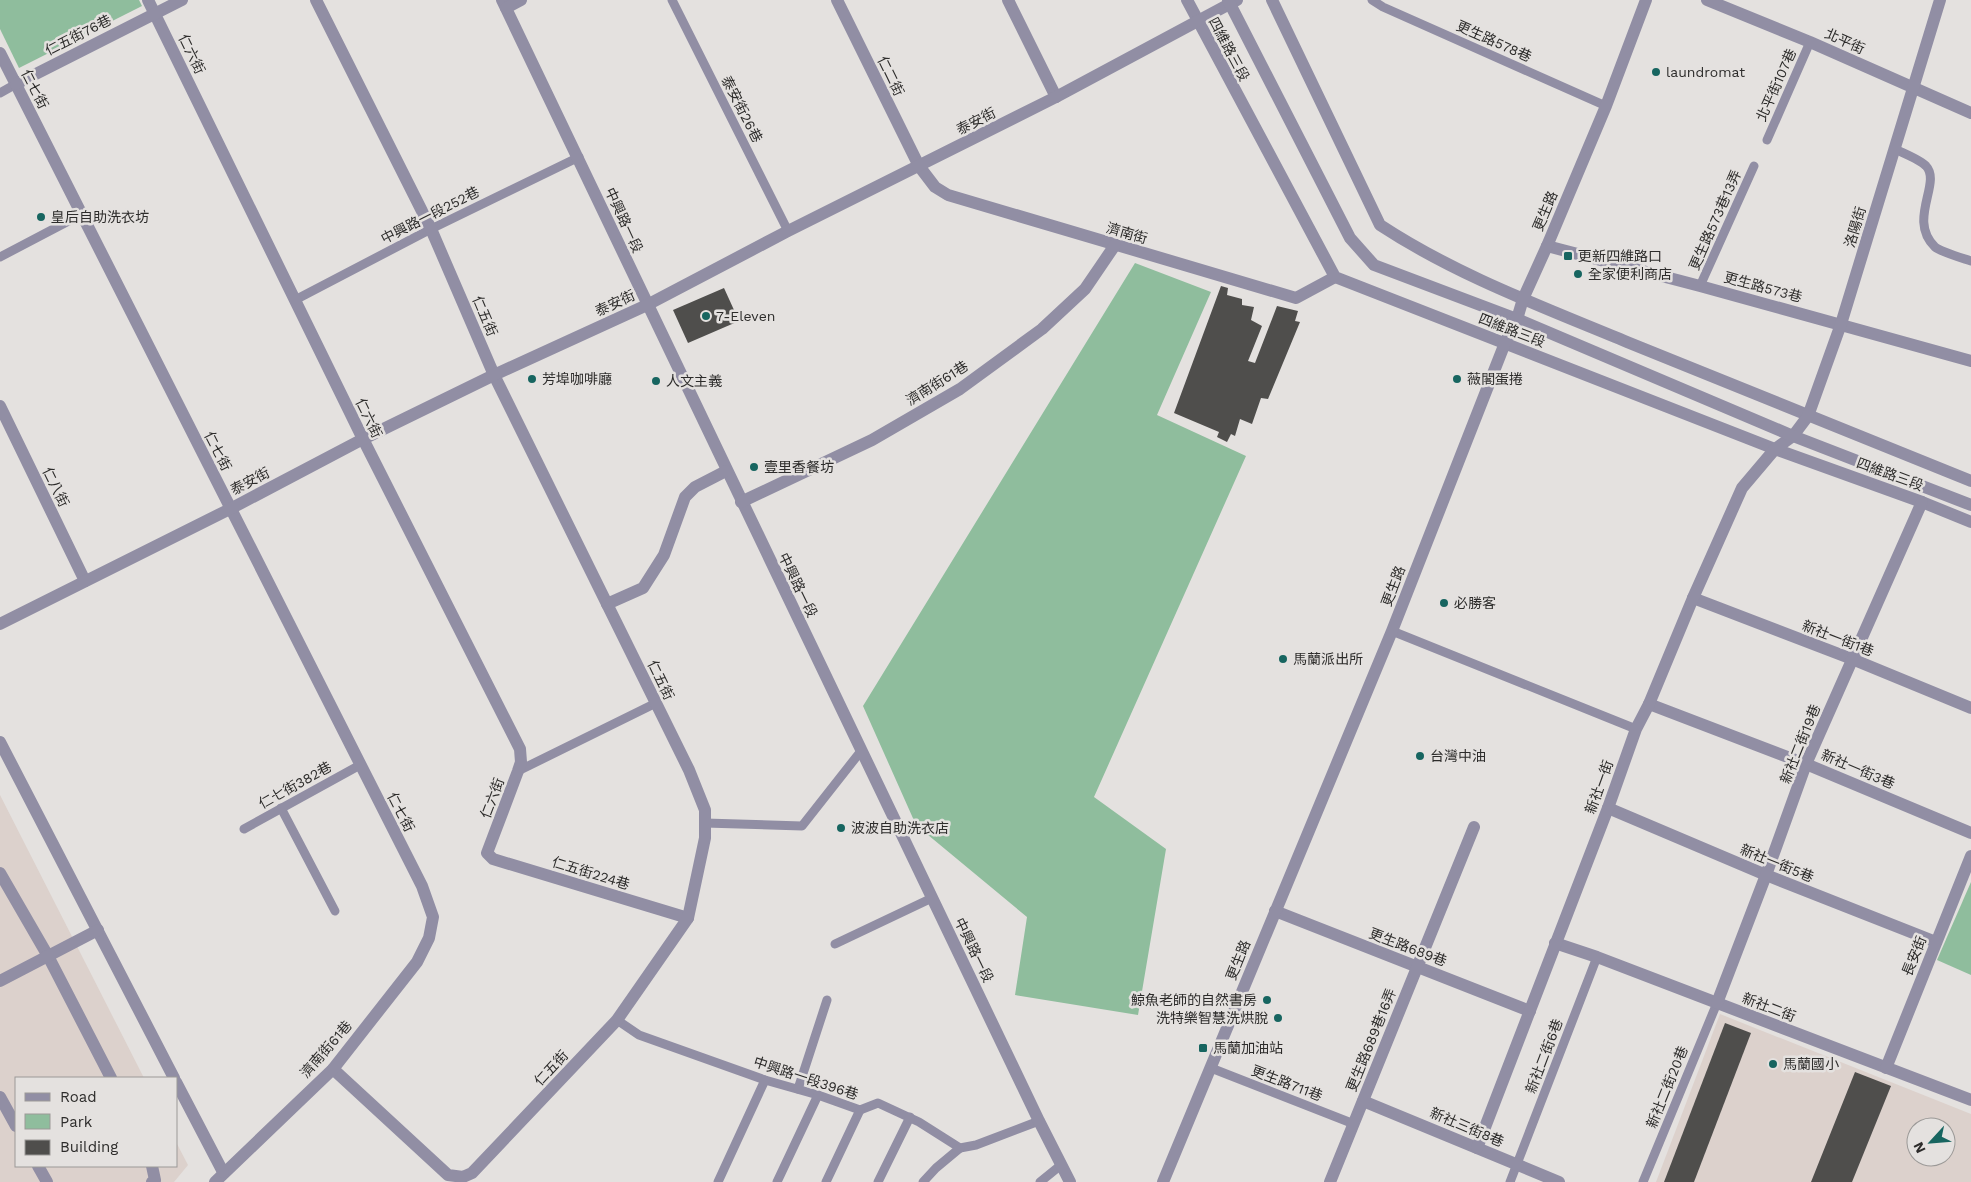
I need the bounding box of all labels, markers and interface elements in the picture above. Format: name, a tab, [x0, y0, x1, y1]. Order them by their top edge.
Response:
street label: 仁五街76巷	[42, 12, 114, 58]
street label: 四維路三段	[1206, 14, 1252, 84]
street label: 更生路578巷	[1454, 17, 1534, 65]
street label: 北平街	[1823, 25, 1867, 57]
street label: 仁六街	[176, 32, 208, 76]
street label: 北平街107巷	[1753, 46, 1799, 124]
street label: 仁二街	[875, 54, 907, 98]
place label: laundromat	[1666, 64, 1745, 80]
marker: laundromat	[1650, 66, 1662, 78]
street label: 仁七街	[18, 67, 52, 111]
street label: 泰安街26巷	[718, 73, 766, 145]
street label: 泰安街	[954, 104, 998, 138]
street label: 更生路573巷13弄	[1686, 168, 1744, 272]
street label: 中興路一段252巷	[378, 183, 482, 247]
street label: 中興路一段	[602, 185, 646, 255]
street label: 更生路	[1529, 189, 1561, 233]
street label: 洛陽街	[1841, 205, 1869, 249]
place label: 皇后自助洗衣坊	[51, 209, 149, 225]
marker: 皇后自助洗衣坊	[35, 211, 47, 223]
street label: 濟南街	[1105, 220, 1149, 246]
place label: 更新四維路口	[1578, 248, 1662, 264]
marker: 更新四維路口	[1562, 250, 1574, 262]
place label: 全家便利商店	[1588, 266, 1672, 282]
marker: 全家便利商店	[1572, 268, 1584, 280]
street label: 更生路573巷	[1722, 269, 1804, 305]
street label: 泰安街	[593, 287, 637, 319]
street label: 仁五街	[469, 294, 501, 338]
place label: 7-Eleven	[716, 308, 775, 324]
marker: 7-Eleven	[700, 310, 712, 322]
street label: 四維路三段	[1476, 310, 1548, 350]
street label: 濟南街61巷	[903, 358, 971, 408]
place label: 芳埠咖啡廳	[542, 371, 612, 387]
place label: 薇閣蛋捲	[1467, 371, 1523, 387]
marker: 芳埠咖啡廳	[526, 373, 538, 385]
place label: 人文主義	[666, 373, 722, 389]
marker: 薇閣蛋捲	[1451, 373, 1463, 385]
marker: 人文主義	[650, 375, 662, 387]
street label: 仁六街	[353, 396, 385, 440]
street label: 仁七街	[201, 429, 235, 473]
street label: 四維路三段	[1854, 455, 1926, 493]
place label: 壹里香餐坊	[764, 459, 834, 475]
marker: 壹里香餐坊	[748, 461, 760, 473]
street label: 泰安街	[228, 464, 272, 498]
street label: 仁八街	[40, 465, 72, 509]
street label: 中興路一段	[775, 550, 821, 620]
street label: 更生路	[1378, 564, 1408, 608]
place label: 必勝客	[1454, 595, 1496, 611]
marker: 必勝客	[1438, 597, 1450, 609]
street label: 新社一街1巷	[1800, 617, 1876, 659]
place label: 馬蘭派出所	[1293, 651, 1363, 667]
marker: 馬蘭派出所	[1277, 653, 1289, 665]
street label: 仁五街	[645, 658, 677, 702]
street label: 新社二街19巷	[1777, 702, 1823, 786]
street label: 新社一街3巷	[1819, 746, 1897, 792]
place label: 台灣中油	[1430, 748, 1486, 764]
marker: 台灣中油	[1414, 750, 1426, 762]
street label: 仁七街382巷	[256, 758, 334, 812]
street label: 新社一街	[1582, 758, 1616, 816]
street label: 仁六街	[477, 776, 507, 820]
street label: 仁七街	[384, 790, 418, 834]
place label: 波波自助洗衣店	[851, 820, 949, 836]
marker: 波波自助洗衣店	[835, 822, 847, 834]
street label: 新社一街5巷	[1738, 841, 1816, 885]
street label: 仁五街224巷	[550, 854, 632, 892]
street label: 中興路一段	[951, 915, 997, 985]
street label: 更生路689巷	[1367, 925, 1449, 969]
street label: 長安街	[1899, 934, 1929, 978]
street label: 更生路	[1223, 938, 1253, 982]
street label: 更生路689巷16弄	[1343, 986, 1399, 1094]
street label: 新社二街	[1740, 989, 1798, 1025]
place label: 鯨魚老師的自然書房	[1131, 992, 1257, 1008]
marker: 鯨魚老師的自然書房	[1261, 994, 1273, 1006]
place label: 洗特樂智慧洗烘脫	[1156, 1010, 1268, 1026]
marker: 洗特樂智慧洗烘脫	[1272, 1012, 1284, 1024]
street label: 新社二街6巷	[1522, 1016, 1566, 1096]
street label: 濟南街61巷	[297, 1017, 355, 1081]
place label: 馬蘭加油站	[1213, 1040, 1283, 1056]
marker: 馬蘭加油站	[1197, 1042, 1209, 1054]
street label: 新社二街20巷	[1643, 1044, 1691, 1130]
street label: 仁五街	[531, 1047, 571, 1089]
street label: 中興路一段396巷	[752, 1054, 860, 1102]
place label: 馬蘭國小	[1783, 1056, 1839, 1072]
marker: 馬蘭國小	[1767, 1058, 1779, 1070]
street label: 更生路711巷	[1249, 1062, 1325, 1104]
legend	[15, 1077, 178, 1167]
text: Road	[60, 1088, 97, 1106]
street label: 新社三街8巷	[1428, 1104, 1506, 1150]
text: Park	[60, 1113, 93, 1131]
north arrow	[1906, 1117, 1956, 1167]
text: Building	[60, 1138, 118, 1156]
text: N	[1910, 1140, 1929, 1156]

